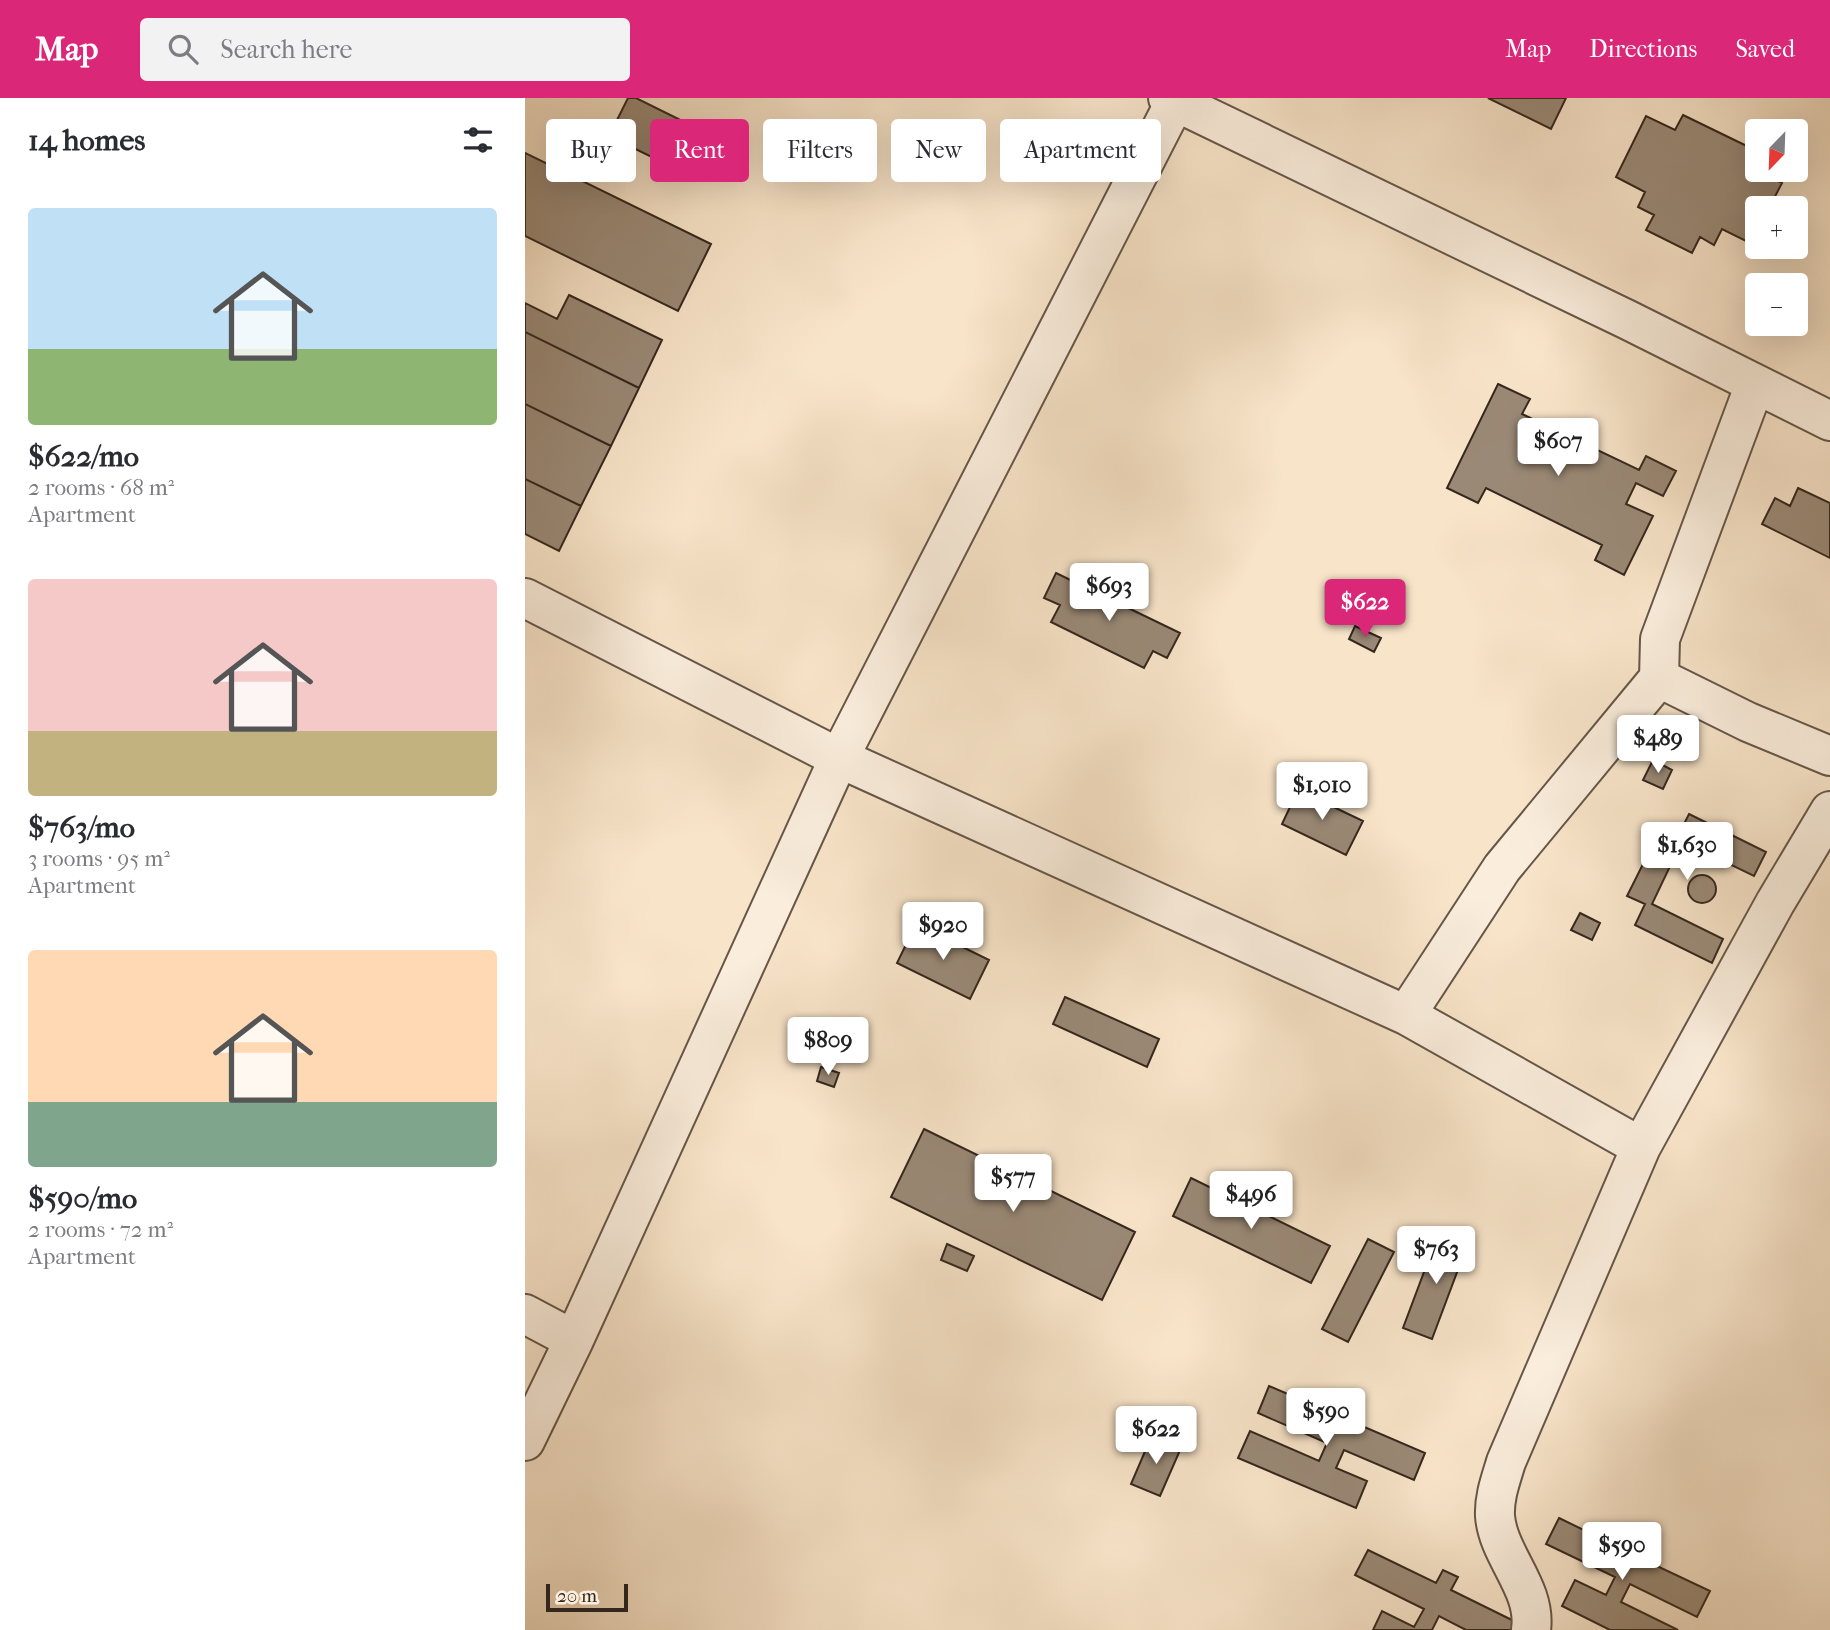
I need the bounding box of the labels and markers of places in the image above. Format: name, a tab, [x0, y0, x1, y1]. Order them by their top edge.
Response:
pin: $607	[1517, 418, 1599, 478]
pin: $693	[1068, 564, 1150, 623]
pin: $622	[1324, 580, 1406, 639]
pin: $489	[1617, 716, 1699, 775]
pin: $1,010	[1265, 762, 1379, 822]
pin: $1,630	[1630, 822, 1744, 882]
pin: $920	[902, 902, 984, 962]
pin: $809	[787, 1018, 869, 1077]
pin: $577	[972, 1154, 1054, 1214]
pin: $496	[1210, 1172, 1292, 1231]
pin: $763	[1395, 1226, 1477, 1286]
pin: $590	[1285, 1388, 1367, 1448]
pin: $622	[1115, 1406, 1197, 1466]
pin: $590	[1581, 1522, 1663, 1582]

